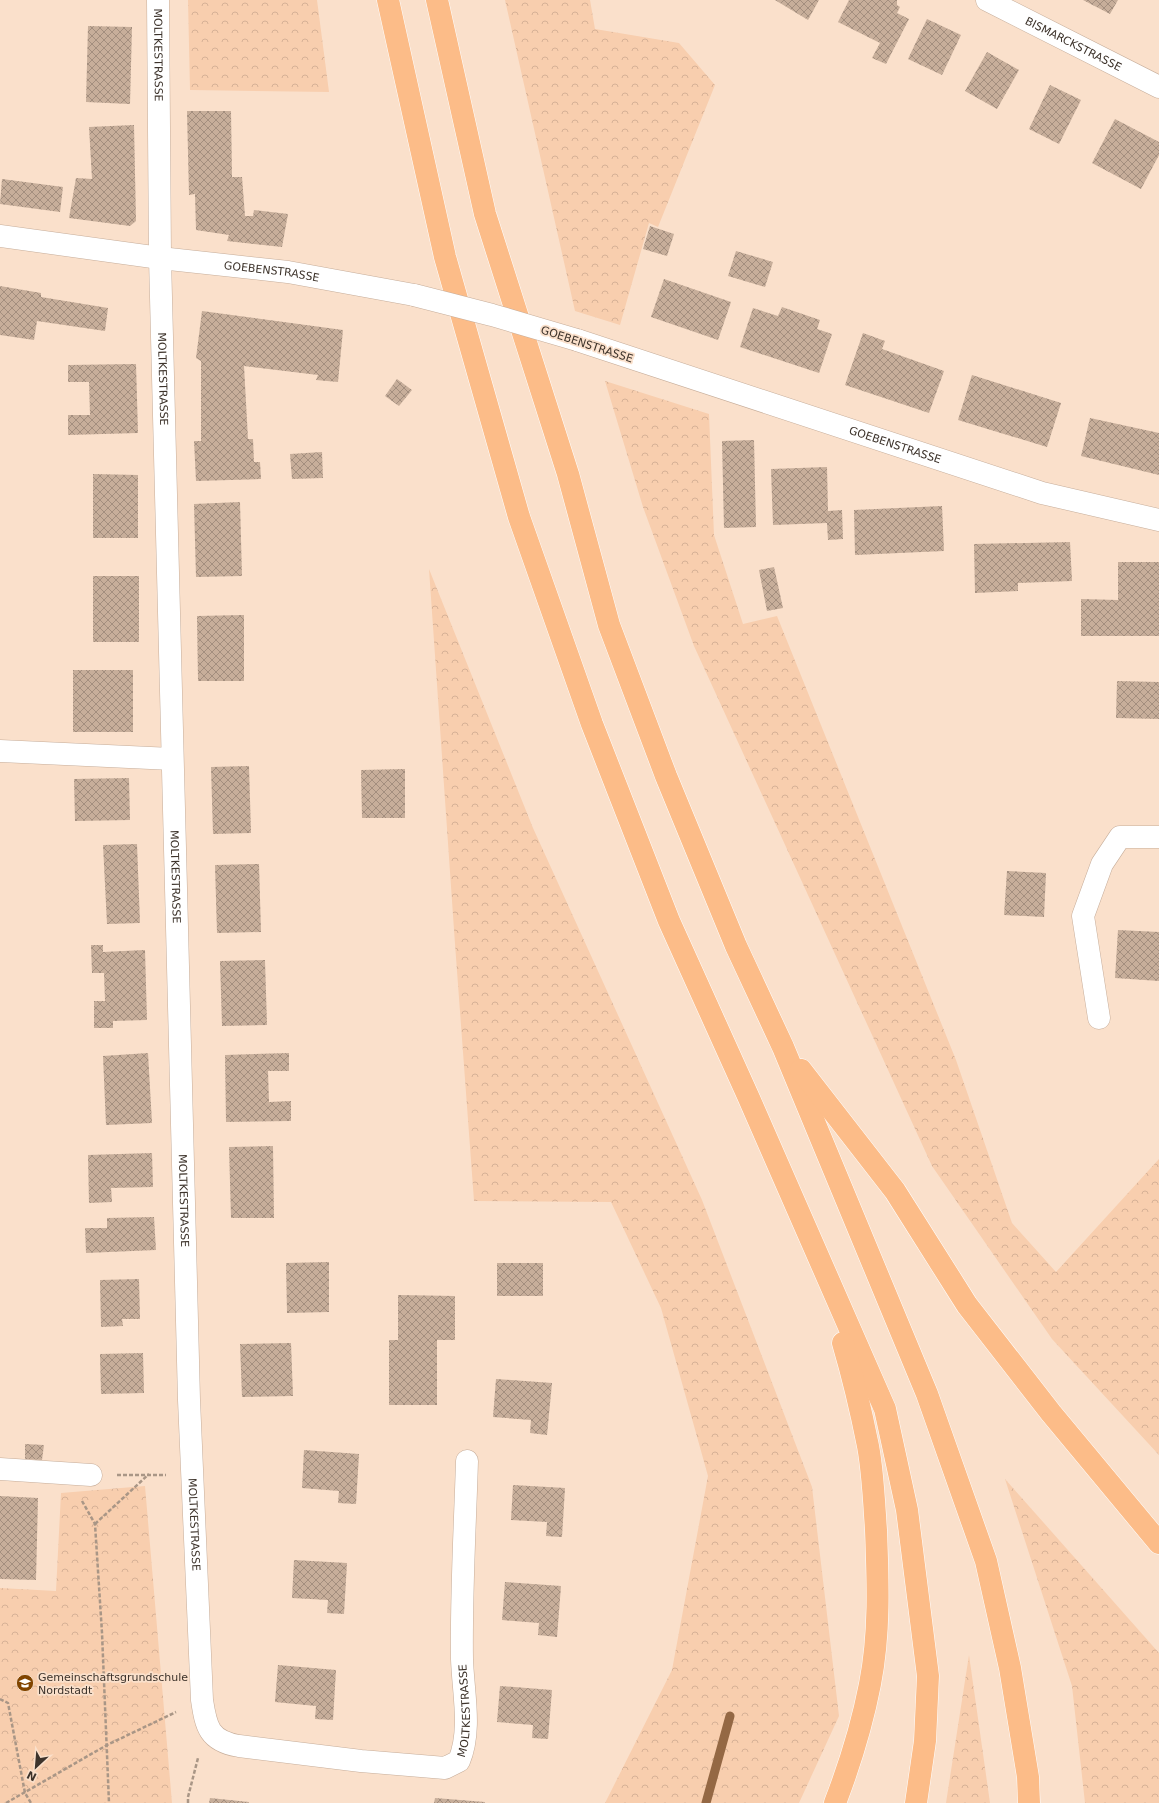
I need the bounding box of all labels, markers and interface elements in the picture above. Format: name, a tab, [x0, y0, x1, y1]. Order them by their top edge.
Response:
street label: MOLTKESTRASSE	[151, 8, 165, 102]
street label: BISMARCKSTRASSE	[1023, 14, 1124, 74]
street label: GOEBENSTRASSE	[223, 259, 320, 285]
street label: GOEBENSTRASSE	[539, 323, 635, 366]
street label: MOLTKESTRASSE	[155, 332, 170, 426]
street label: GOEBENSTRASSE	[847, 424, 943, 466]
street label: MOLTKESTRASSE	[168, 830, 183, 924]
street label: MOLTKESTRASSE	[176, 1154, 191, 1247]
street label: MOLTKESTRASSE	[185, 1478, 202, 1571]
street label: MOLTKESTRASSE	[455, 1664, 473, 1759]
place label: Gemeinschaftsgrundschule Nordstadt	[38, 1671, 188, 1697]
school or university icon: Gemeinschaftsgrundschule Nordstadt	[15, 1673, 35, 1693]
north arrow	[16, 1747, 56, 1787]
text: N	[25, 1768, 39, 1783]

